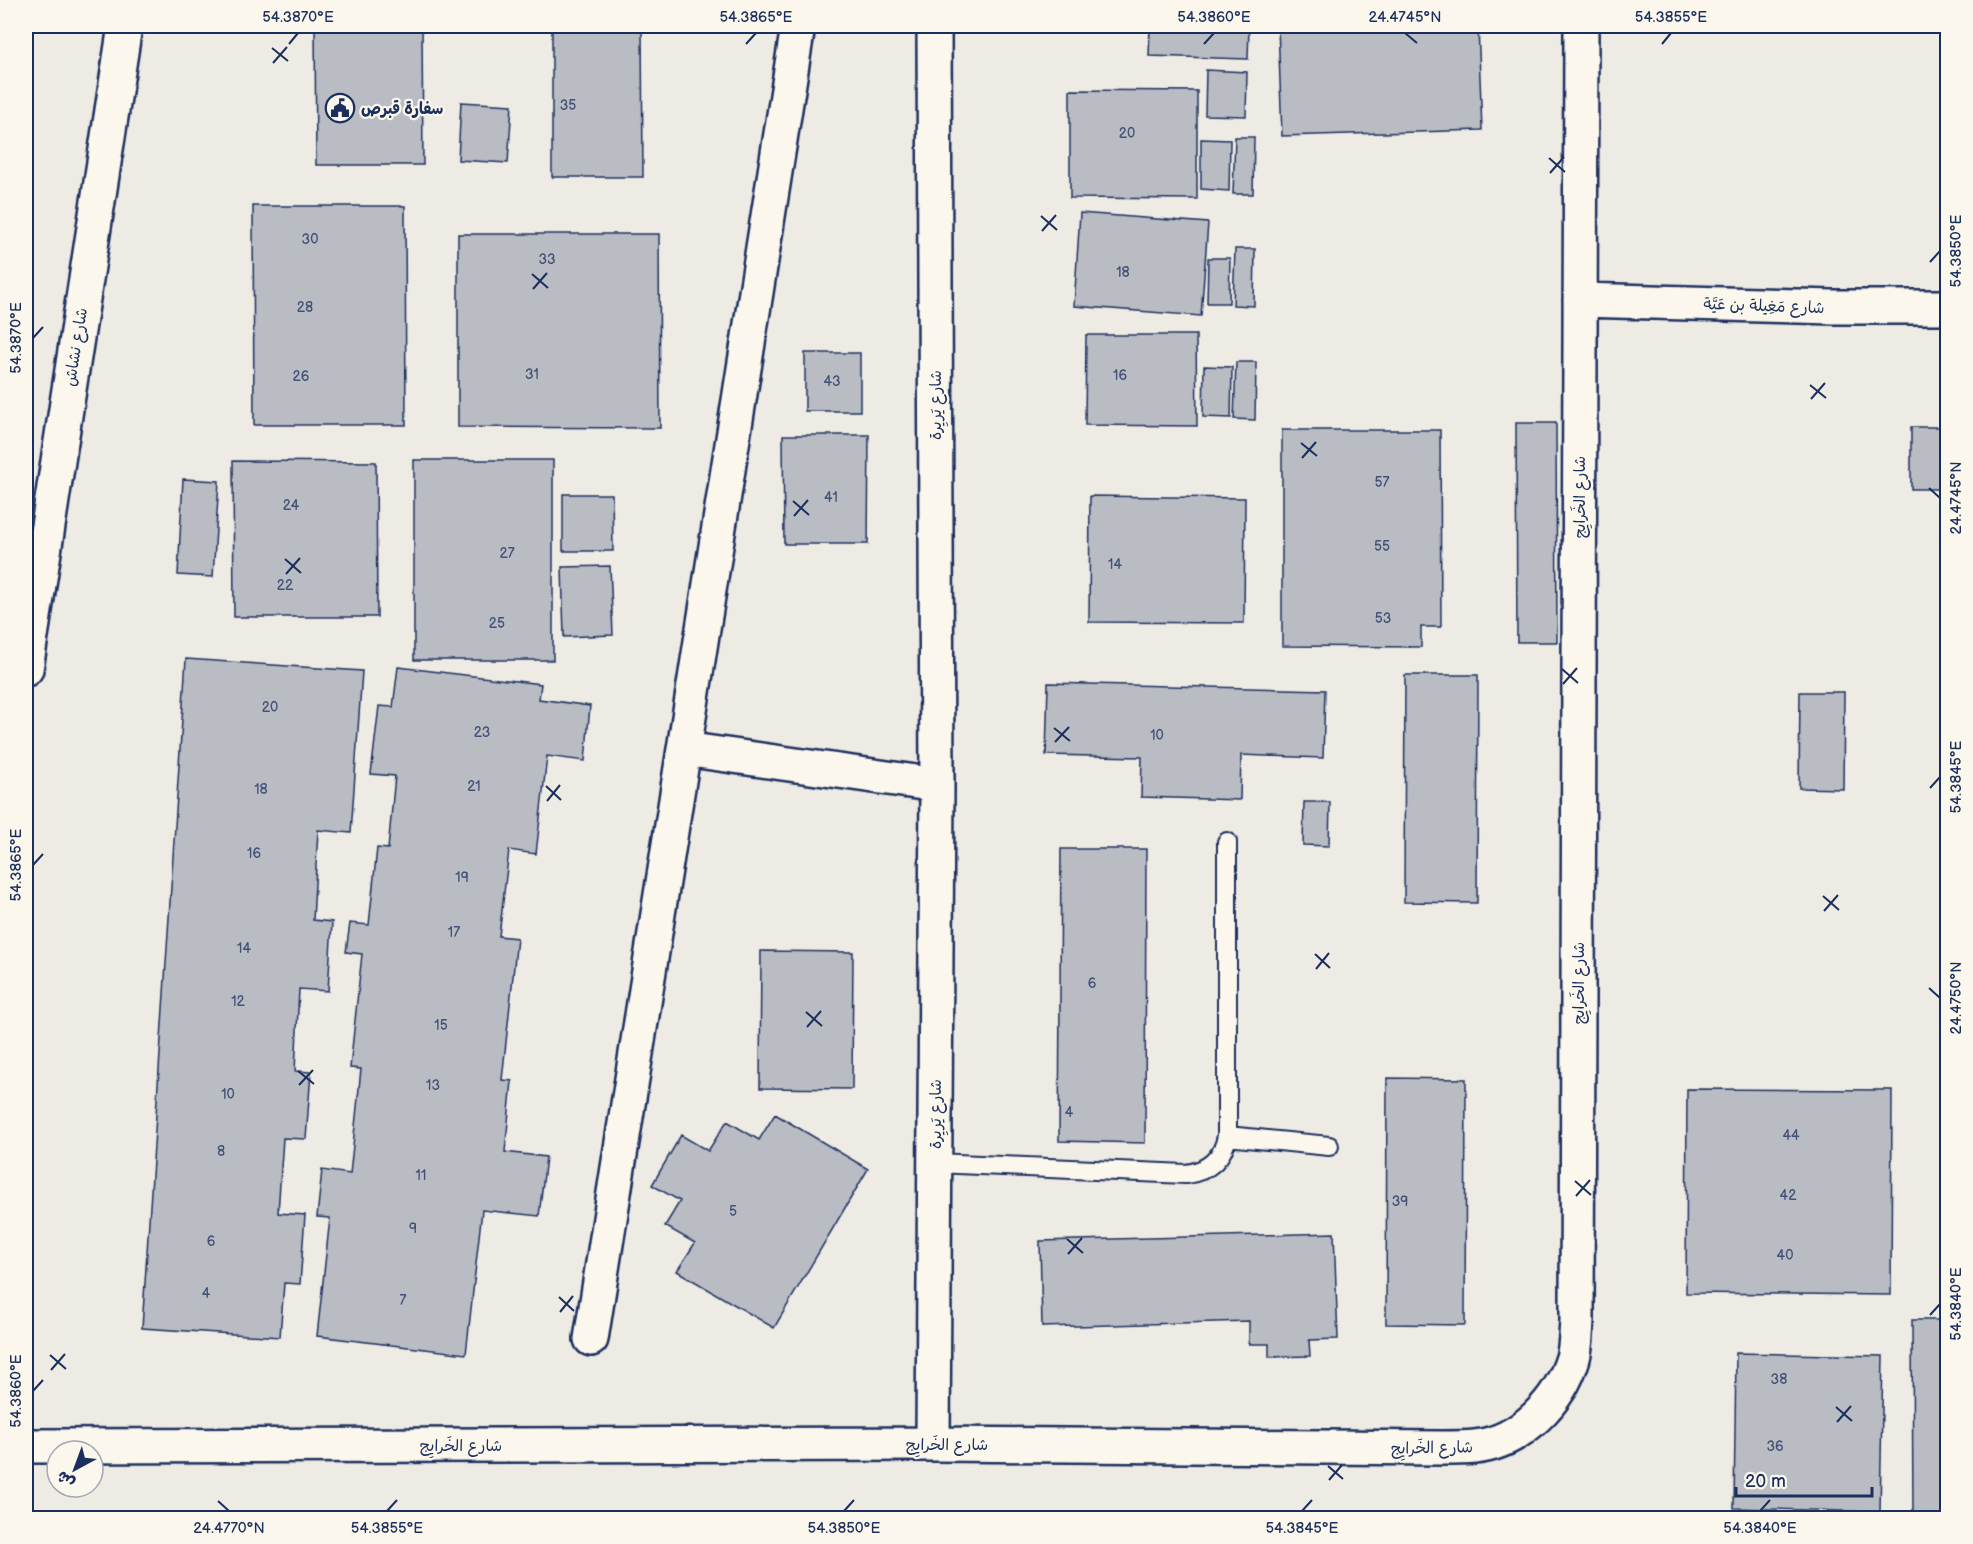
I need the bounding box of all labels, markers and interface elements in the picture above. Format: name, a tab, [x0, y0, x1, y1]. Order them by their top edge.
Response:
text: 54.3870°E	[262, 8, 334, 27]
text: 54.3865°E	[719, 8, 793, 27]
text: 54.3860°E	[1177, 8, 1251, 27]
text: 24.4745°N	[1369, 8, 1441, 27]
text: 54.3855°E	[1635, 8, 1707, 27]
public building icon: سفارة قبرص	[324, 92, 356, 124]
house number: 35	[560, 97, 576, 114]
place label: سفارة قبرص	[361, 100, 443, 119]
house number: 20	[1119, 125, 1135, 142]
text: 54.3850°E	[1947, 214, 1966, 287]
house number: 30	[302, 231, 318, 248]
house number: 33	[538, 251, 556, 268]
house number: 18	[1116, 264, 1130, 281]
street label: شارع مَغِيلة بن عَيَّة	[1703, 295, 1825, 319]
house number: 28	[297, 299, 313, 316]
text: 54.3870°E	[7, 302, 26, 374]
street label: شارع نشاش	[61, 307, 93, 388]
house number: 31	[525, 366, 539, 383]
house number: 16	[1113, 367, 1127, 384]
house number: 26	[293, 368, 310, 385]
street label: شارع يَريِرة	[927, 370, 948, 440]
house number: 43	[823, 373, 841, 390]
street label: شارع الخَرايِج	[1570, 456, 1592, 538]
text: 24.4745°N	[1947, 462, 1966, 534]
house number: 57	[1375, 474, 1390, 491]
house number: 41	[824, 489, 838, 506]
house number: 24	[283, 497, 300, 514]
house number: 55	[1374, 538, 1390, 555]
house number: 27	[499, 545, 515, 562]
house number: 14	[1108, 556, 1122, 573]
house number: 22	[277, 577, 294, 594]
house number: 53	[1375, 610, 1391, 627]
house number: 25	[489, 615, 505, 632]
house number: 20	[262, 699, 278, 716]
house number: 23	[474, 724, 490, 741]
house number: 10	[1150, 727, 1164, 744]
text: 54.3845°E	[1947, 740, 1966, 814]
house number: 21	[467, 778, 481, 795]
house number: 18	[254, 781, 268, 798]
text: 54.3865°E	[7, 828, 26, 902]
house number: 16	[247, 845, 261, 862]
house number: 19	[455, 869, 469, 886]
house number: 17	[448, 924, 460, 941]
house number: 14	[237, 940, 251, 957]
street label: شارع الخَرايِج	[1569, 942, 1591, 1024]
text: 24.4750°N	[1947, 962, 1966, 1034]
house number: 6	[1088, 975, 1097, 992]
house number: 12	[231, 993, 246, 1010]
house number: 15	[434, 1017, 448, 1034]
house number: 13	[426, 1077, 440, 1094]
street label: شارع يَريِرة	[927, 1079, 948, 1149]
house number: 10	[221, 1086, 235, 1103]
house number: 4	[1065, 1104, 1074, 1121]
house number: 44	[1782, 1127, 1800, 1144]
house number: 8	[217, 1143, 225, 1160]
house number: 11	[416, 1167, 426, 1184]
house number: 42	[1780, 1187, 1797, 1204]
house number: 39	[1392, 1193, 1408, 1210]
house number: 5	[729, 1203, 737, 1220]
house number: 9	[409, 1220, 417, 1237]
house number: 6	[207, 1233, 216, 1250]
house number: 40	[1777, 1247, 1793, 1264]
text: 54.3840°E	[1947, 1267, 1966, 1341]
house number: 4	[202, 1285, 211, 1302]
house number: 7	[400, 1292, 407, 1309]
text: 54.3860°E	[7, 1354, 26, 1428]
house number: 38	[1771, 1371, 1787, 1388]
street label: شارع الخَرايِج	[906, 1435, 988, 1457]
street label: شارع الخَرايِج	[420, 1436, 502, 1458]
street label: شارع الخَرايِج	[1391, 1437, 1473, 1461]
house number: 36	[1766, 1438, 1784, 1455]
north arrow	[45, 1439, 105, 1499]
scale bar	[1736, 1460, 1872, 1498]
text: ش	[53, 1466, 79, 1492]
text: 20 m	[1745, 1471, 1786, 1492]
text: 24.4770°N	[193, 1519, 265, 1538]
text: 54.3855°E	[351, 1519, 423, 1538]
text: 54.3850°E	[808, 1519, 881, 1538]
text: 54.3845°E	[1266, 1519, 1339, 1538]
text: 54.3840°E	[1723, 1519, 1797, 1538]

